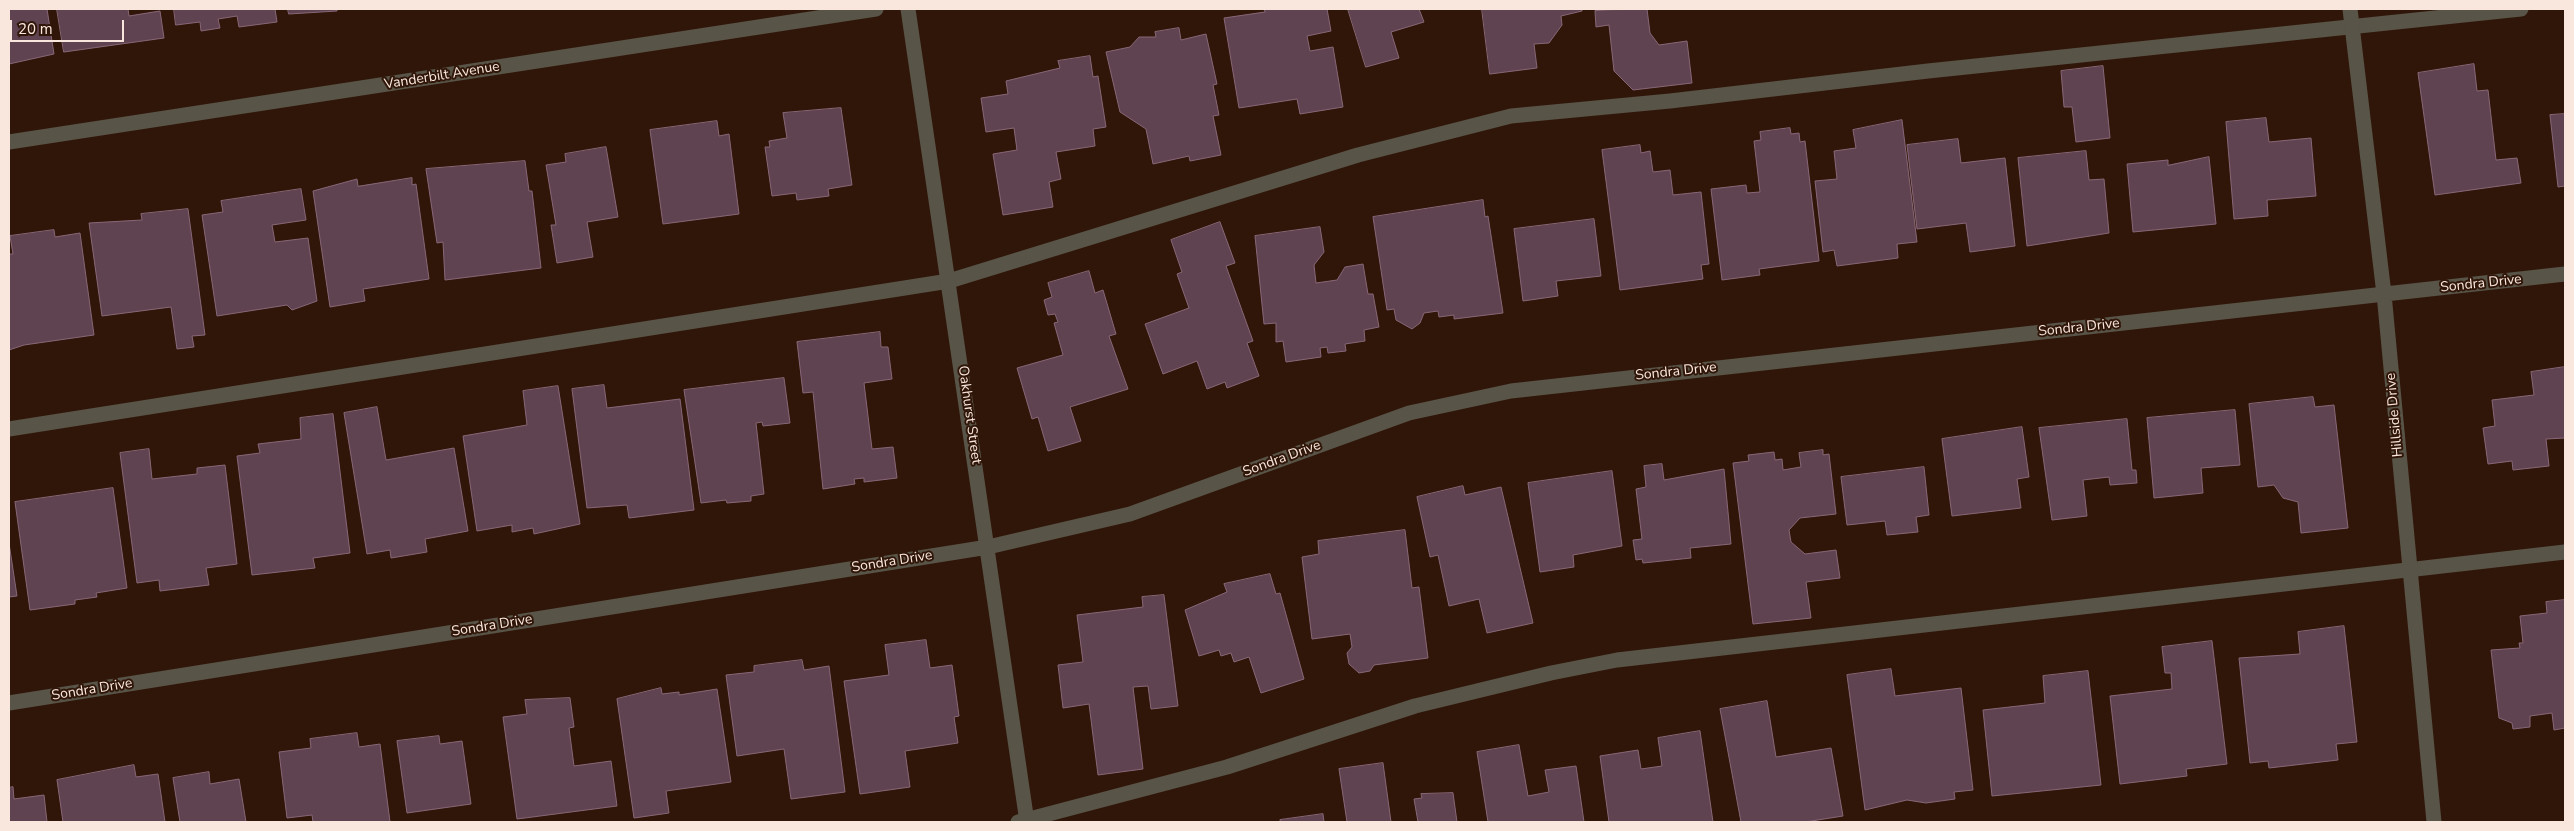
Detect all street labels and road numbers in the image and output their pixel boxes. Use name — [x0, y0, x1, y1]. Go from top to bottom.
street label: Vanderbilt Avenue — [383, 59, 501, 93]
street label: Sondra Drive — [2440, 271, 2522, 297]
street label: Sondra Drive — [2038, 315, 2120, 341]
street label: Sondra Drive — [1635, 359, 1717, 385]
street label: Oakhurst Street — [954, 365, 984, 465]
street label: Hillside Drive — [2383, 372, 2407, 458]
street label: Sondra Drive — [1241, 437, 1323, 481]
street label: Sondra Drive — [850, 547, 934, 577]
street label: Sondra Drive — [450, 611, 534, 641]
street label: Sondra Drive — [50, 675, 134, 705]

